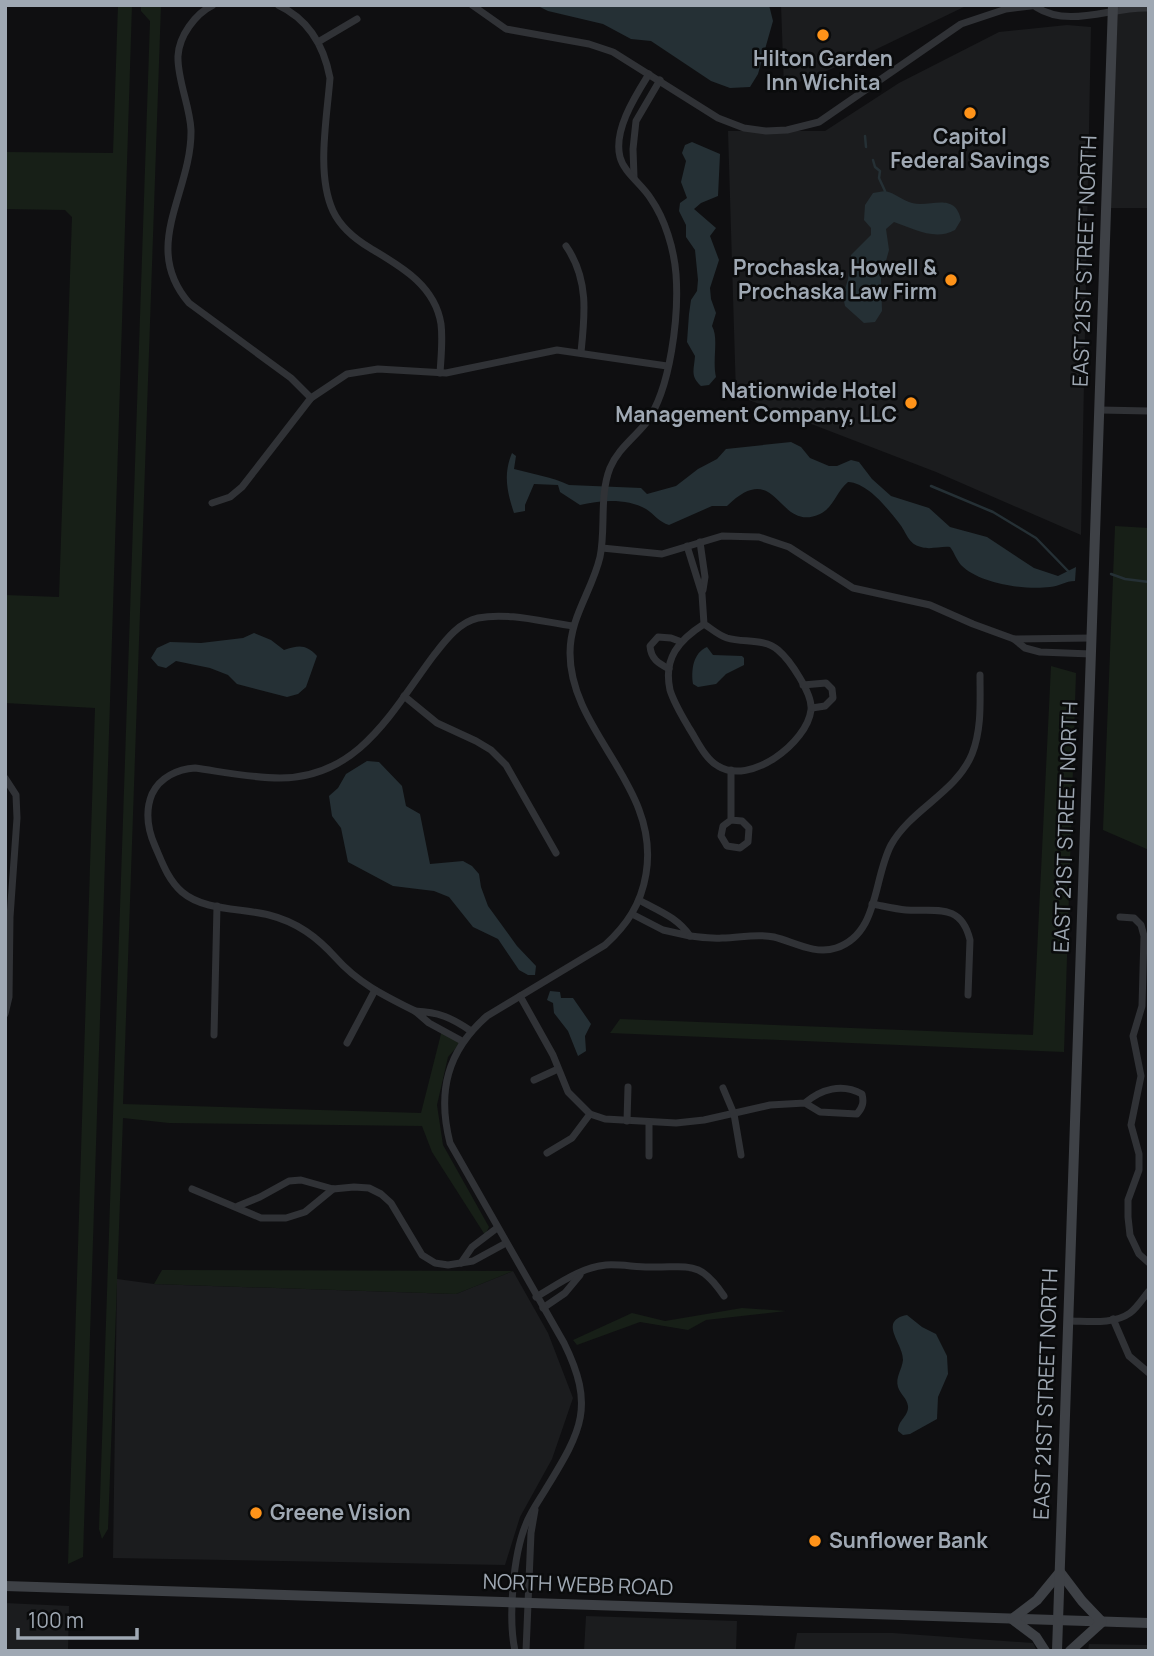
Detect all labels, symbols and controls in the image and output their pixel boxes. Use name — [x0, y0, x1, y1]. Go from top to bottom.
marker: Hilton Garden Inn Wichita — [815, 27, 831, 43]
place label: Hilton Garden Inn Wichita — [753, 44, 893, 96]
marker: Capitol Federal Savings — [962, 105, 978, 121]
place label: Capitol Federal Savings — [890, 122, 1050, 174]
street label: EAST 21ST STREET NORTH — [1066, 135, 1102, 387]
place label: Prochaska, Howell & Prochaska Law Firm — [733, 253, 937, 305]
marker: Prochaska, Howell & Prochaska Law Firm — [943, 272, 959, 288]
place label: Nationwide Hotel Management Company, LLC — [615, 376, 897, 428]
marker: Nationwide Hotel Management Company, LLC — [903, 395, 919, 411]
street label: EAST 21ST STREET NORTH — [1047, 701, 1083, 953]
street label: EAST 21ST STREET NORTH — [1027, 1268, 1063, 1520]
place label: Greene Vision — [270, 1498, 411, 1526]
marker: Greene Vision — [248, 1505, 264, 1521]
place label: Sunflower Bank — [829, 1526, 988, 1554]
marker: Sunflower Bank — [807, 1533, 823, 1549]
street label: NORTH WEBB ROAD — [482, 1567, 674, 1601]
scale bar — [18, 1596, 136, 1640]
text: 100 m — [28, 1606, 84, 1634]

